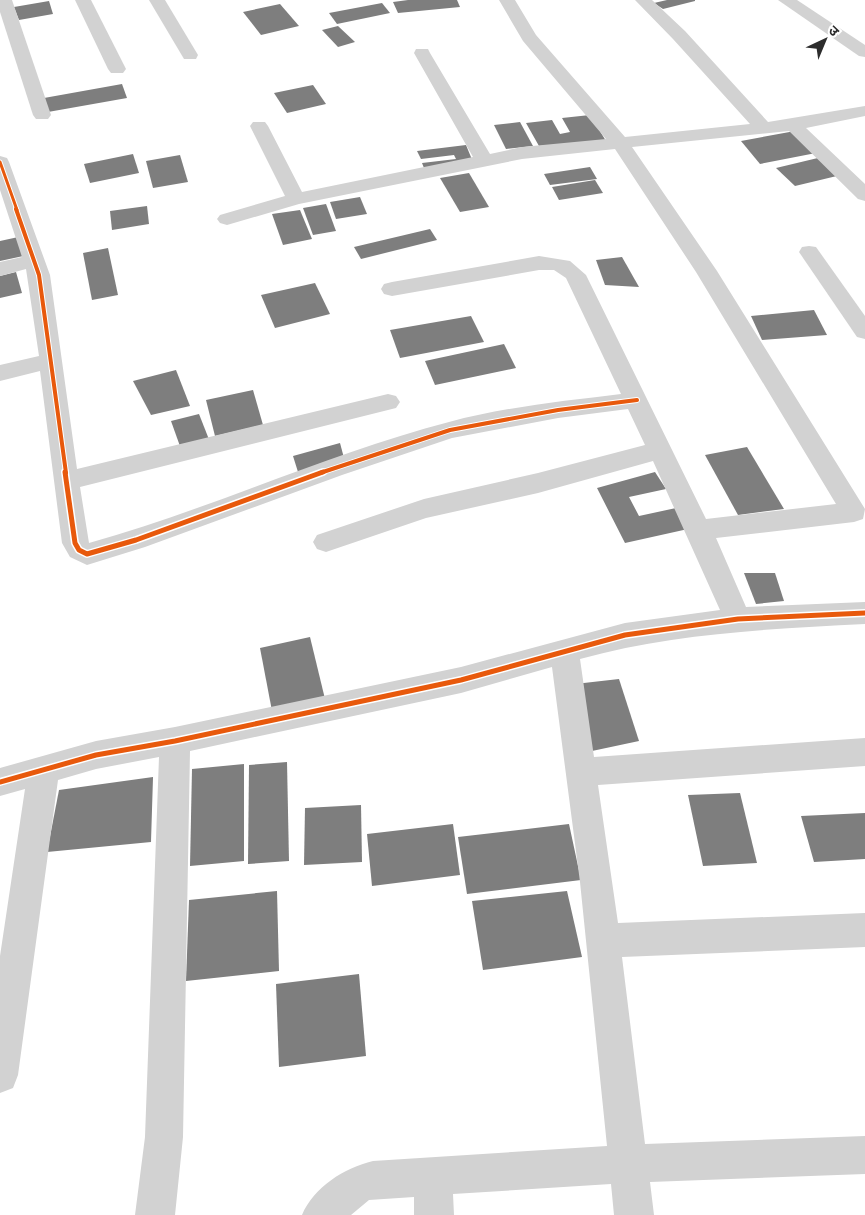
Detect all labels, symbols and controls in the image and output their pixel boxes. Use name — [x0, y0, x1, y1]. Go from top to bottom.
north arrow — [800, 15, 850, 65]
text: उ — [826, 22, 843, 40]

